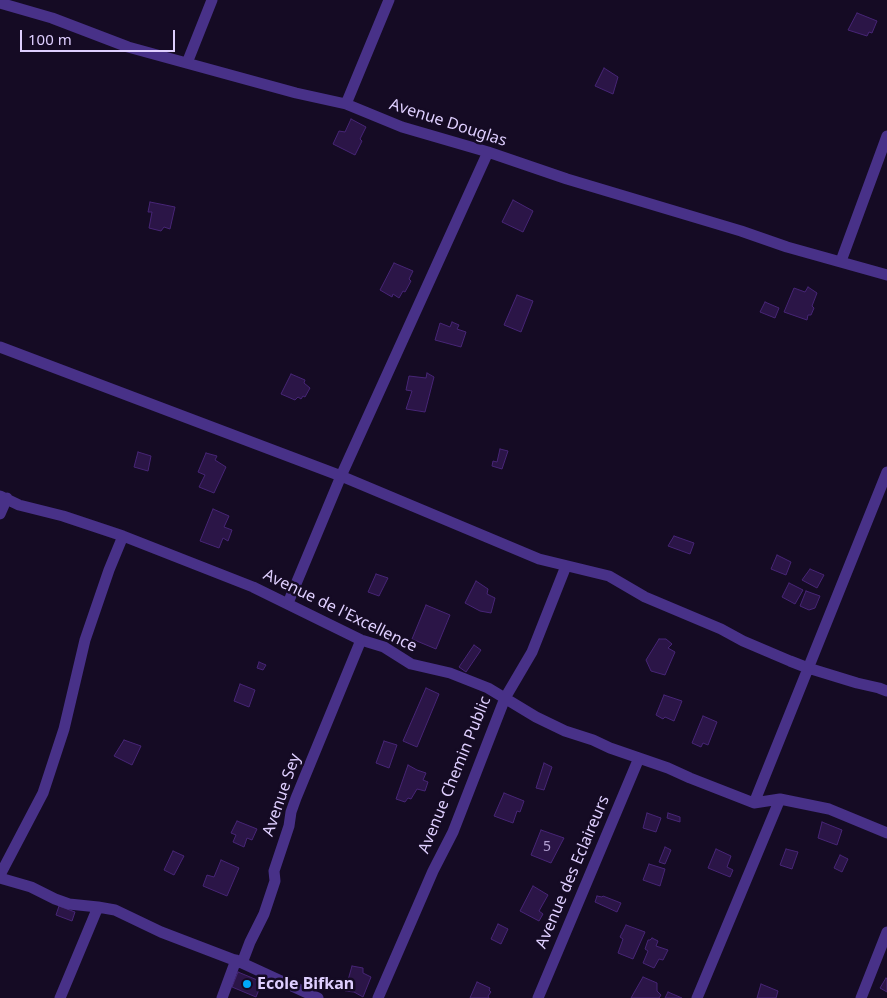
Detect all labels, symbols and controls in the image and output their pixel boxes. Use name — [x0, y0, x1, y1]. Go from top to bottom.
scale bar — [22, 20, 178, 52]
text: 100 m — [28, 29, 72, 49]
street label: Avenue Douglas — [387, 95, 509, 151]
street label: Avenue de l'Excellence — [260, 565, 420, 657]
street label: Avenue Chemin Public — [415, 694, 495, 856]
street label: Avenue Sey — [259, 751, 305, 839]
street label: Avenue des Eclaireurs — [532, 793, 614, 951]
house number: 5 — [543, 839, 551, 855]
place label: Ecole Bifkan — [257, 974, 354, 994]
marker: Ecole Bifkan — [241, 978, 253, 990]

